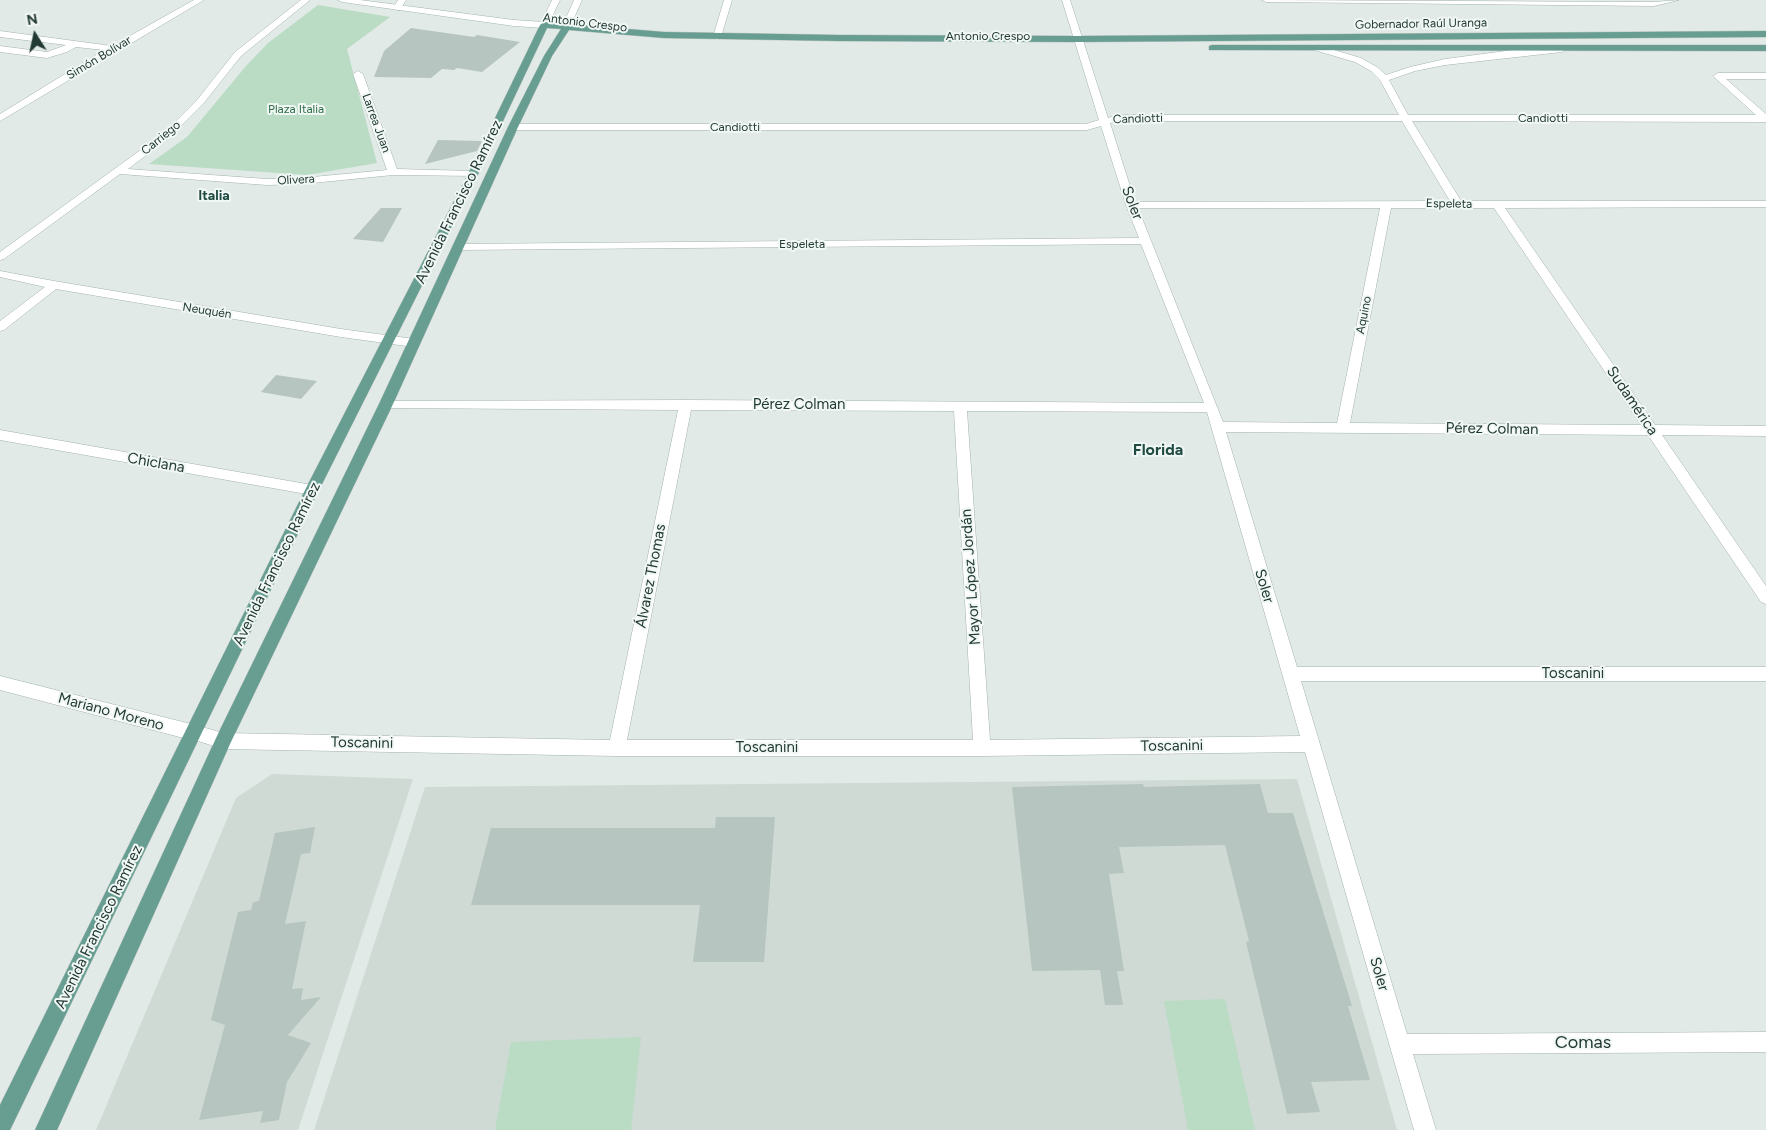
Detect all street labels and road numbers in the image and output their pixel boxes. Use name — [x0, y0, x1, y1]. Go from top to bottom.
street label: Antonio Crespo — [542, 11, 628, 35]
street label: Gobernador Raúl Uranga — [1355, 16, 1487, 32]
street label: Antonio Crespo — [946, 29, 1030, 43]
street label: Simón Bolívar — [64, 33, 134, 83]
street label: Larrea Juan — [359, 92, 393, 154]
street label: Candiotti — [1113, 111, 1163, 127]
street label: Candiotti — [1518, 111, 1568, 125]
street label: Avenida Francisco Ramírez — [411, 117, 507, 287]
street label: Carriego — [139, 118, 183, 158]
street label: Candiotti — [710, 120, 760, 134]
street label: Olivera — [277, 172, 315, 188]
street label: Soler — [1117, 184, 1147, 222]
street label: Espeleta — [1426, 196, 1472, 212]
street label: Espeleta — [779, 237, 825, 251]
street label: Aquino — [1353, 295, 1375, 335]
street label: Neuquén — [181, 300, 233, 322]
street label: Sudamérica — [1602, 363, 1662, 439]
street label: Pérez Colman — [753, 396, 845, 414]
street label: Pérez Colman — [1446, 419, 1538, 439]
street label: Chiclana — [126, 449, 186, 477]
street label: Avenida Francisco Ramírez — [229, 479, 325, 649]
street label: Mayor López Jordán — [957, 508, 985, 646]
street label: Álvarez Thomas — [632, 522, 670, 630]
street label: Soler — [1251, 567, 1277, 605]
street label: Toscanini — [1542, 665, 1604, 683]
street label: Mariano Moreno — [56, 689, 166, 735]
street label: Toscanini — [331, 733, 393, 753]
street label: Toscanini — [1141, 736, 1203, 756]
street label: Toscanini — [736, 739, 798, 757]
street label: Avenida Francisco Ramírez — [51, 842, 147, 1012]
street label: Soler — [1366, 955, 1392, 993]
street label: Comas — [1555, 1032, 1611, 1054]

